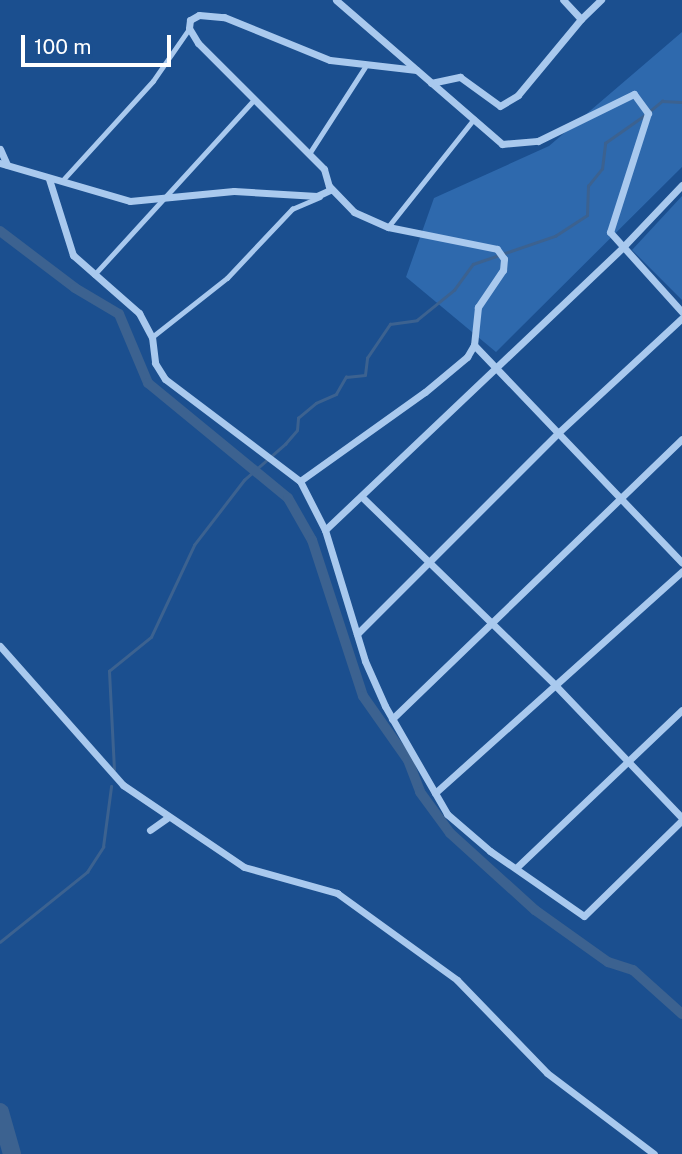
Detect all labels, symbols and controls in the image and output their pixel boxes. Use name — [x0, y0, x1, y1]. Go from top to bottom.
scale bar — [24, 21, 175, 65]
text: 100 m — [34, 34, 91, 59]

